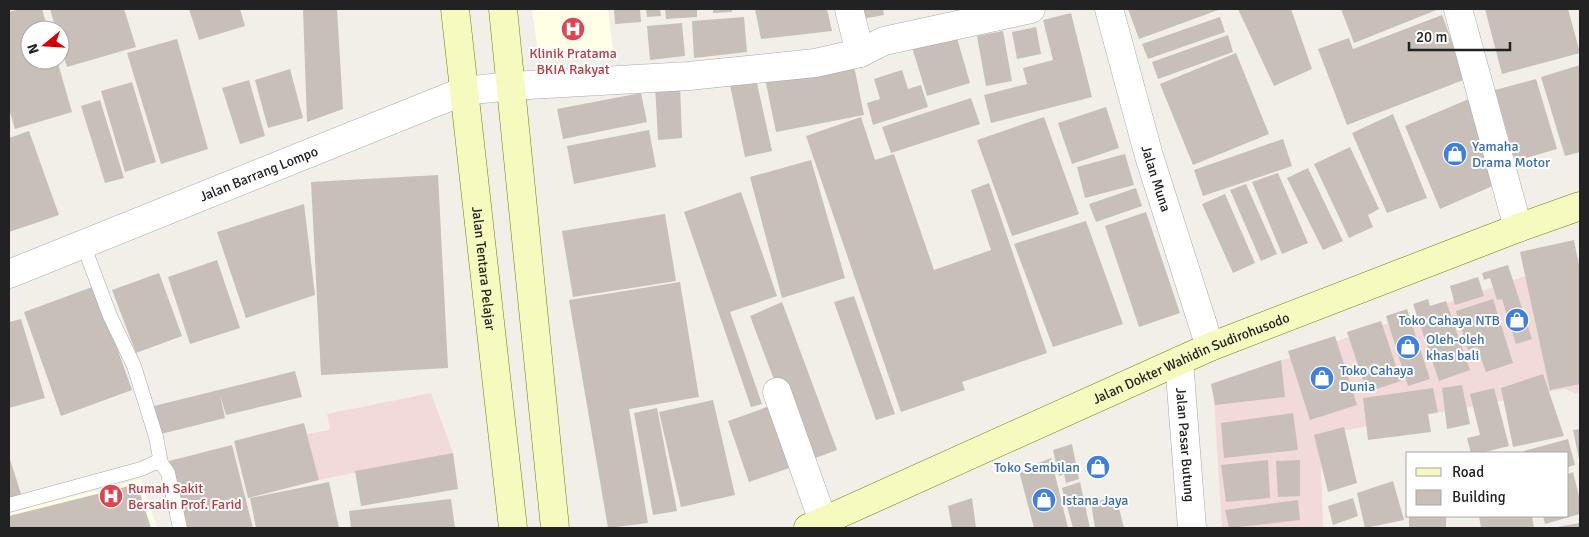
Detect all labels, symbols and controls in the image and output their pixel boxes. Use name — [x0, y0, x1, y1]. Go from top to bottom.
hospital icon: Klinik Pratama BKIA Rakyat — [560, 16, 586, 42]
north arrow — [20, 20, 70, 70]
scale bar — [1409, 20, 1510, 52]
text: 20 m — [1416, 28, 1447, 46]
text: N — [24, 42, 43, 56]
place label: Klinik Pratama BKIA Rakyat — [529, 45, 617, 78]
place label: Yamaha Drama Motor — [1472, 138, 1551, 171]
shop icon: Yamaha Drama Motor — [1442, 141, 1468, 167]
street label: Jalan Barrang Lompo — [197, 142, 320, 205]
street label: Jalan Muna — [1138, 143, 1175, 214]
street label: Jalan Tentara Pelajar — [469, 205, 499, 332]
shop icon: Toko Cahaya NTB — [1504, 307, 1530, 333]
street label: Jalan Dokter Wahidin Sudirohusodo — [1090, 309, 1292, 407]
place label: Toko Cahaya NTB — [1398, 312, 1500, 329]
place label: Oleh-oleh khas bali — [1426, 331, 1485, 364]
shop icon: Oleh-oleh khas bali — [1395, 334, 1421, 360]
place label: Toko Cahaya Dunia — [1340, 362, 1414, 395]
shop icon: Toko Cahaya Dunia — [1309, 365, 1335, 391]
street label: Jalan Pasar Butung — [1173, 387, 1198, 503]
legend — [1406, 452, 1569, 517]
shop icon: Toko Sembilan — [1085, 454, 1111, 480]
place label: Toko Sembilan — [994, 459, 1080, 476]
text: Road — [1452, 463, 1484, 481]
place label: Rumah Sakit Bersalin Prof. Farid — [128, 480, 242, 513]
hospital icon: Rumah Sakit Bersalin Prof. Farid — [98, 483, 124, 509]
shop icon: Istana Jaya — [1031, 487, 1057, 513]
text: Building — [1452, 488, 1506, 506]
place label: Istana Jaya — [1062, 492, 1128, 509]

